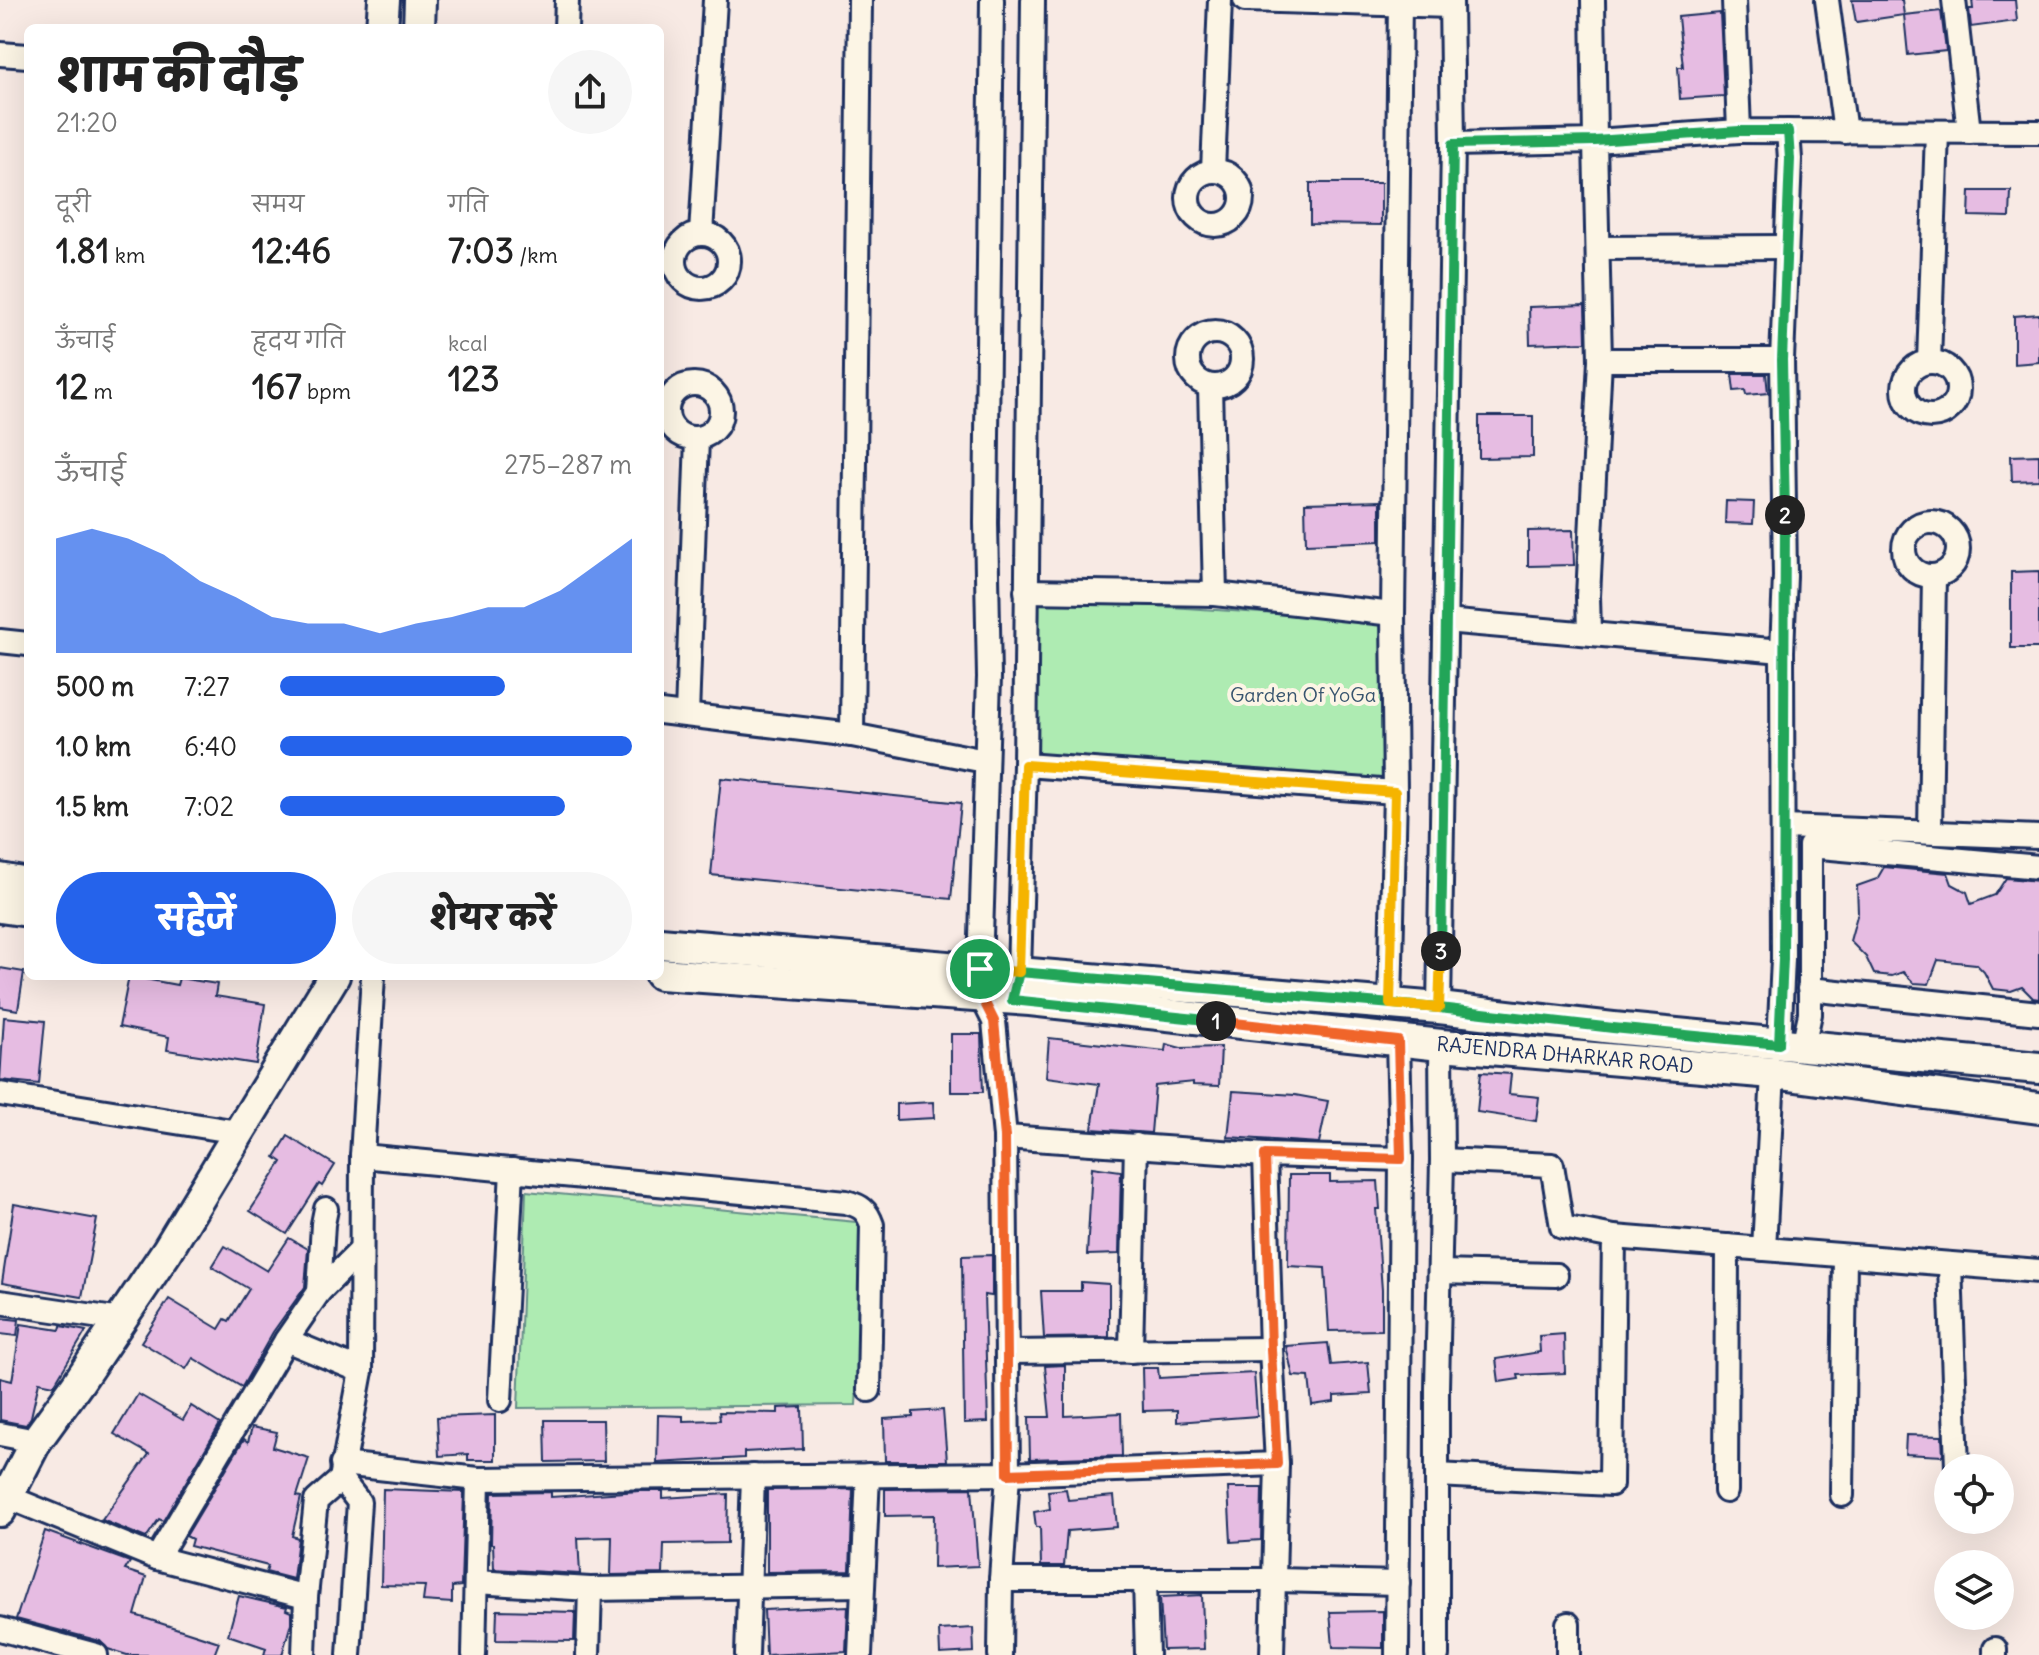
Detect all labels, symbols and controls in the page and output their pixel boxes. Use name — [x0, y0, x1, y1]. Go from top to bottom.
text: शाम की दौड़ — [56, 48, 301, 103]
button: share — [548, 50, 632, 134]
text: 21:20 — [56, 106, 118, 139]
text: दूरी — [56, 190, 91, 218]
text: समय — [252, 190, 304, 218]
text: गति — [448, 190, 488, 218]
text: 1.81 — [56, 229, 110, 272]
text: 12:46 — [252, 229, 331, 272]
text: 7:03 — [448, 229, 514, 272]
text: km — [110, 241, 145, 269]
text: /km — [514, 241, 558, 269]
text: ऊँचाई — [56, 326, 115, 354]
text: हृदय गति — [252, 326, 345, 354]
text: kcal — [448, 329, 488, 357]
text: 123 — [448, 357, 499, 400]
text: 12 — [56, 365, 88, 408]
text: 167 — [252, 365, 302, 408]
text: m — [88, 377, 113, 405]
text: bpm — [302, 377, 351, 405]
text: 275–287 m — [504, 448, 632, 481]
text: ऊँचाई — [56, 455, 126, 488]
pin: 2 — [1765, 495, 1805, 535]
text: 2 — [1779, 501, 1791, 529]
text: 500 m — [56, 670, 134, 703]
text: 7:27 — [184, 670, 230, 703]
park label: Garden Of YoGa — [1230, 682, 1376, 707]
text: 1.0 km — [56, 730, 131, 763]
text: 6:40 — [184, 730, 237, 763]
text: 1.5 km — [56, 790, 129, 823]
text: 7:02 — [184, 790, 234, 823]
button: सहेजें — [56, 872, 336, 964]
button: शेयर करें — [352, 872, 632, 964]
pin: 3 — [1421, 931, 1461, 971]
pin — [946, 935, 1014, 1003]
text: 3 — [1435, 937, 1447, 965]
icon: arrive — [958, 947, 1002, 991]
pin: 1 — [1196, 1001, 1236, 1041]
text: 1 — [1212, 1007, 1220, 1035]
street label: RAJENDRA DHARKAR ROAD — [1436, 1031, 1694, 1078]
map controls — [1934, 1454, 2014, 1630]
button: locate — [1934, 1454, 2014, 1534]
button: layers — [1934, 1550, 2014, 1630]

